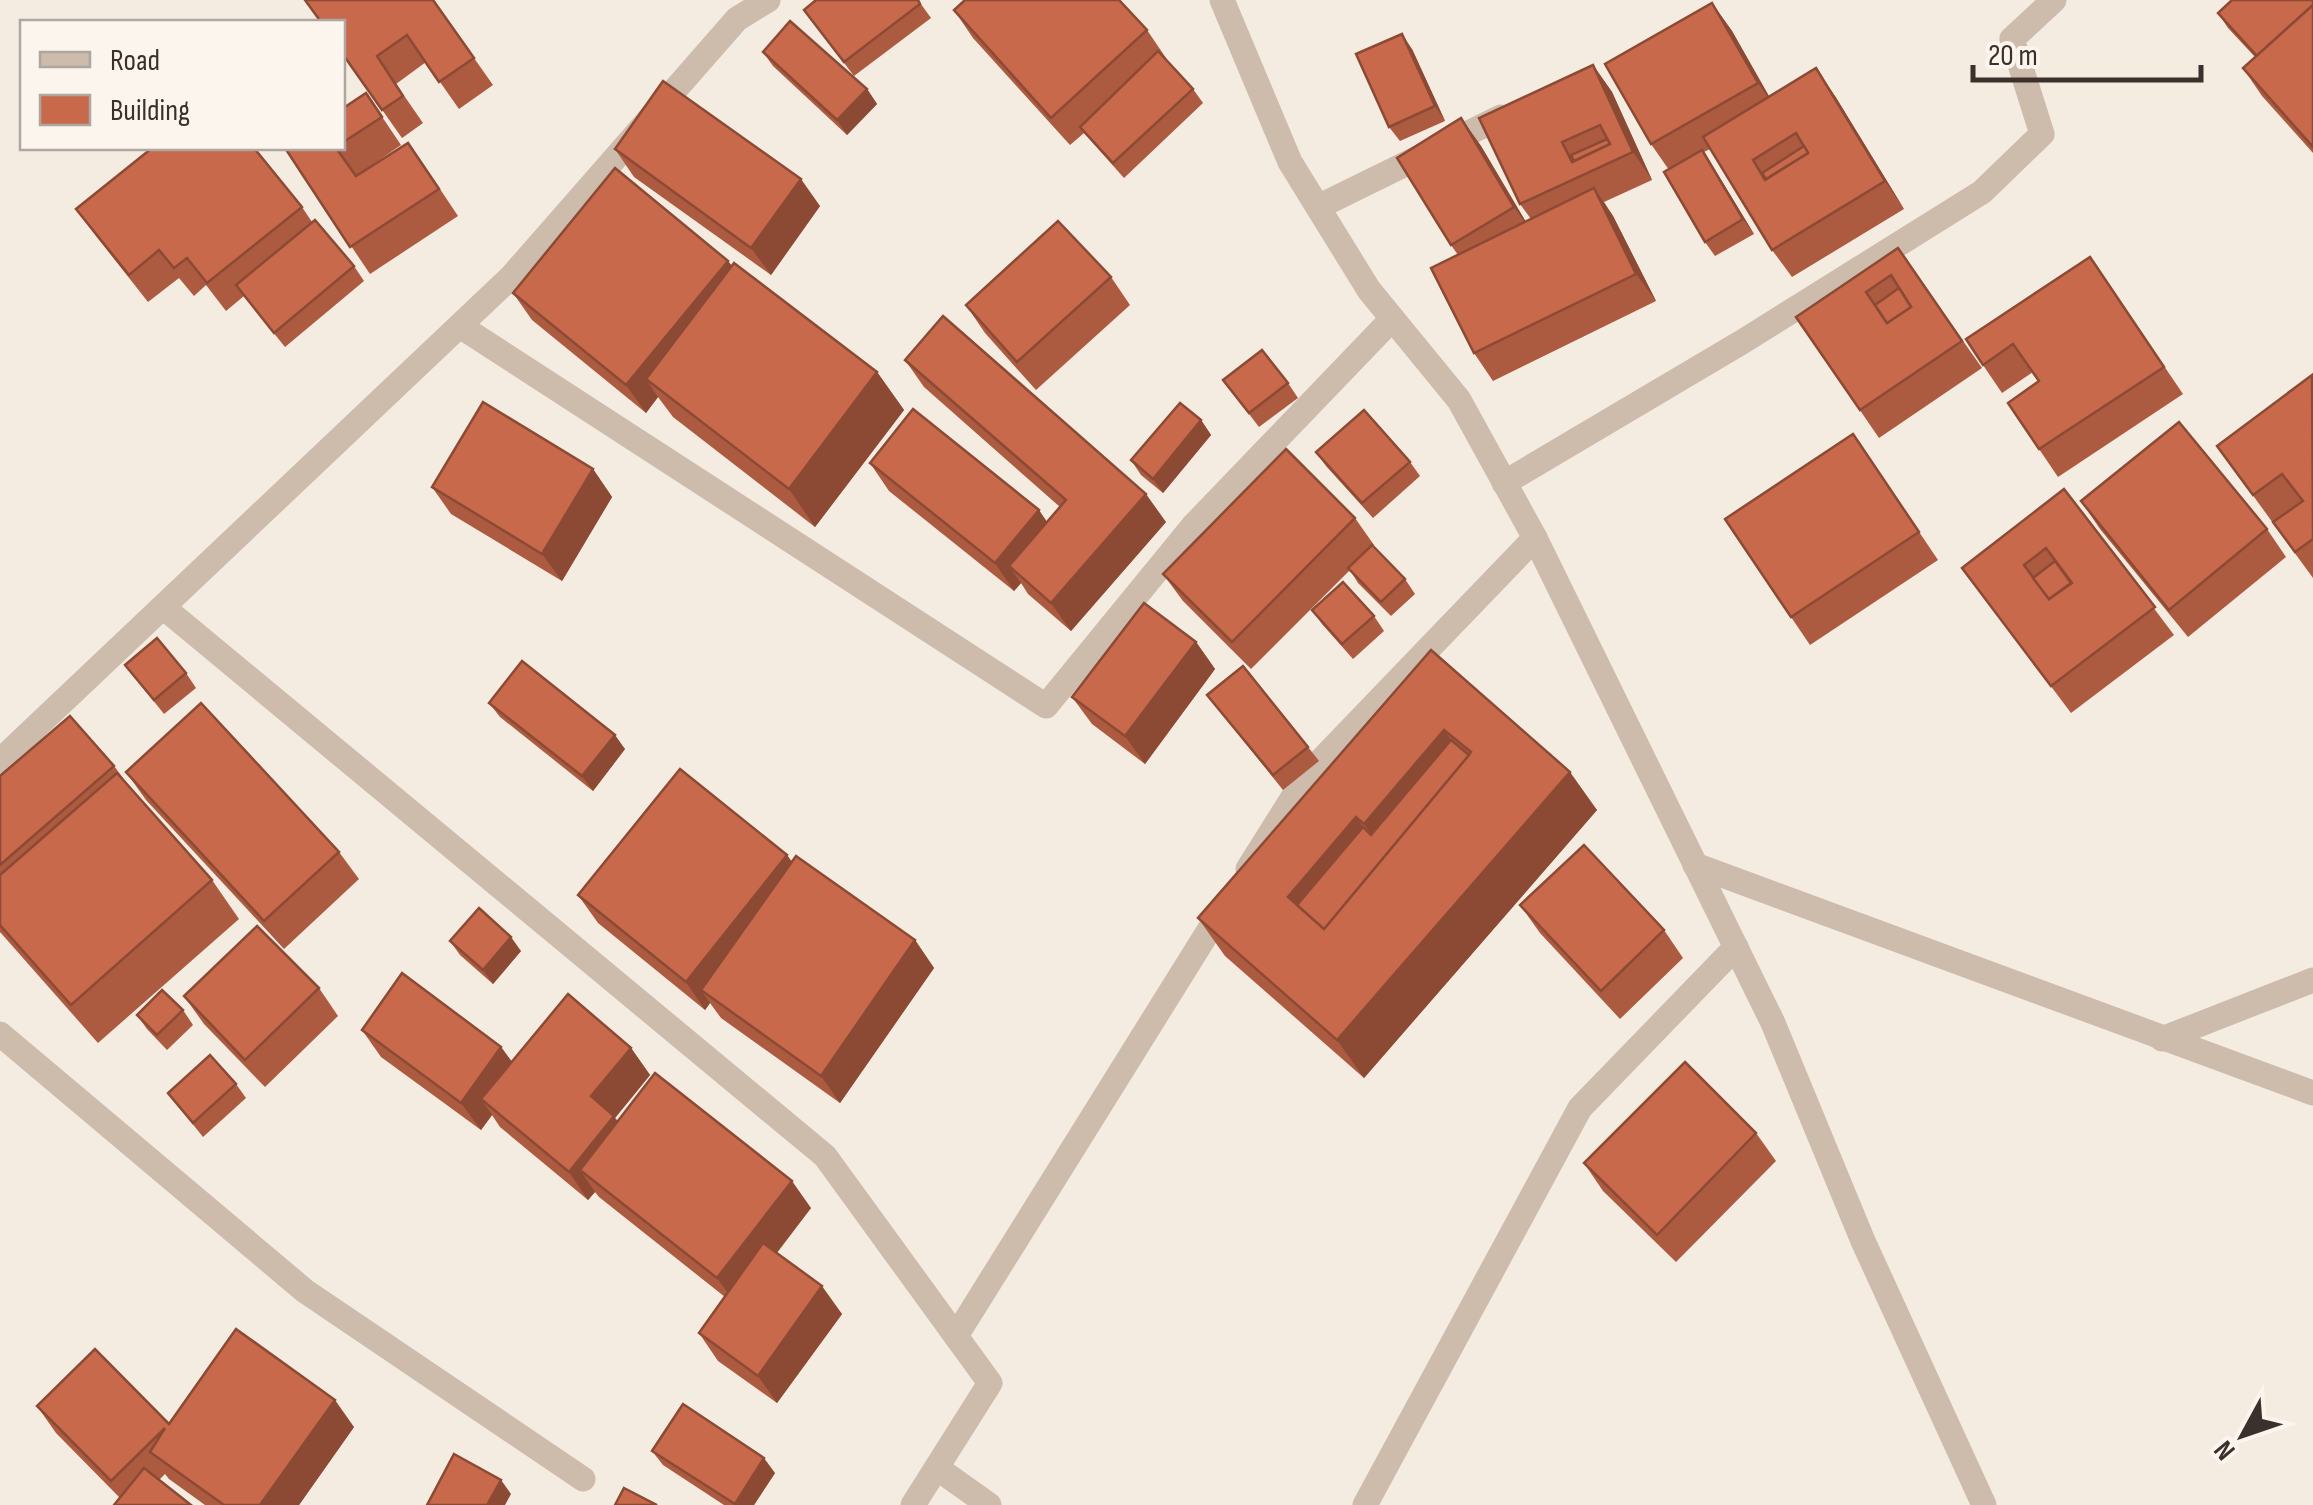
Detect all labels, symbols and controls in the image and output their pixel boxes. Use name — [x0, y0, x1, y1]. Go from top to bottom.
legend — [20, 20, 345, 150]
scale bar — [1973, 20, 2200, 82]
text: 20 m — [1988, 38, 2038, 74]
text: Road — [110, 43, 160, 79]
text: Building — [110, 93, 190, 129]
north arrow — [2193, 1385, 2293, 1485]
text: N — [2208, 1434, 2242, 1466]

